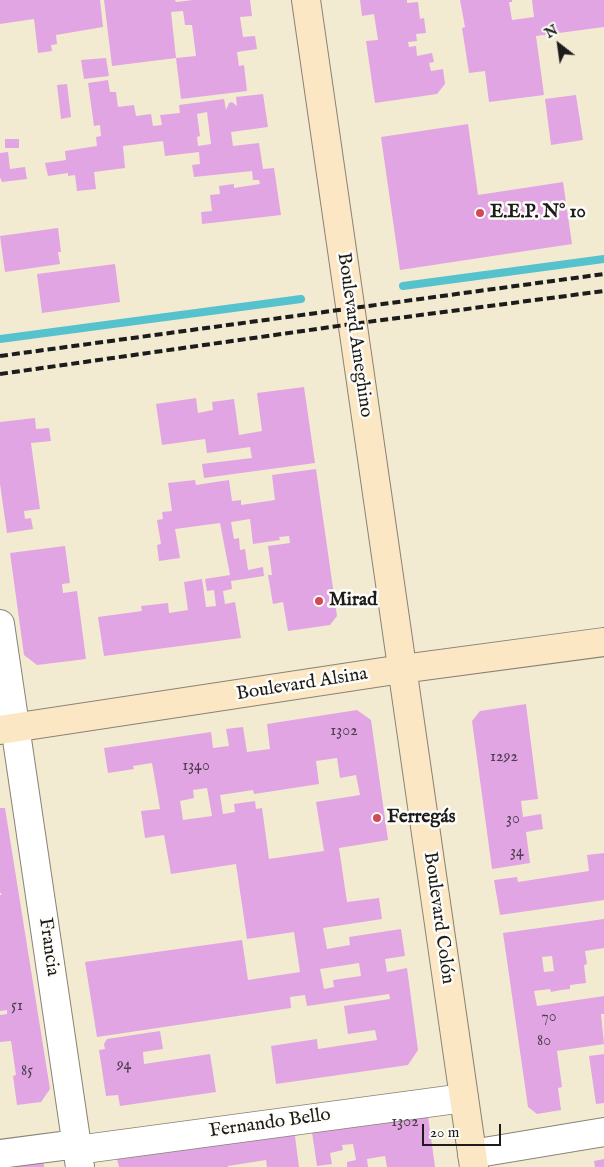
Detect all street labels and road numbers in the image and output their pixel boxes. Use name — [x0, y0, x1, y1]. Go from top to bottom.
street label: Boulevard Ameghino — [331, 251, 377, 419]
street label: Boulevard Alsina — [235, 663, 369, 707]
street label: Boulevard Colón — [417, 850, 459, 986]
street label: Francia — [33, 916, 63, 978]
street label: Fernando Bello — [208, 1104, 332, 1144]

